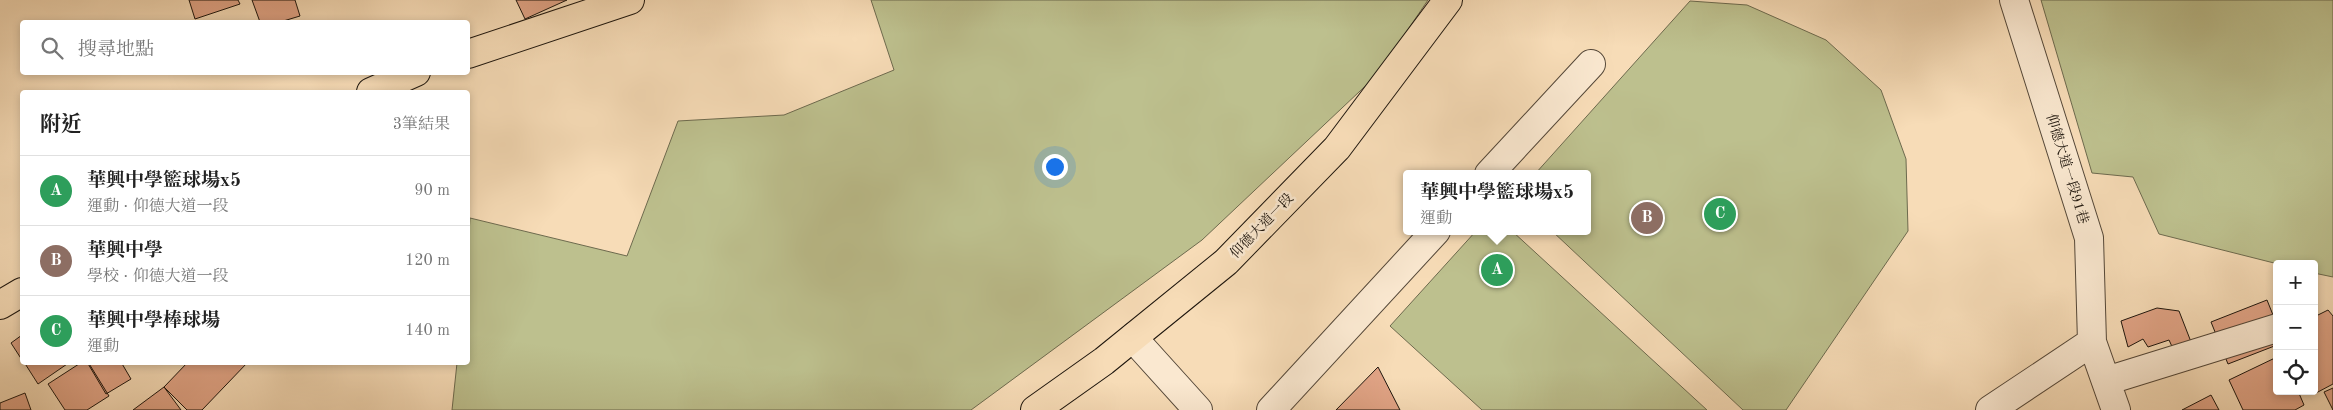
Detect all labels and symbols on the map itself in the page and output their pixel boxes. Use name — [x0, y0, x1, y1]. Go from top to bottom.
street label: 仰德大道一段91巷 — [2044, 112, 2091, 226]
your location — [1042, 154, 1068, 180]
street label: 仰德大道一段 — [1227, 190, 1296, 261]
pin: C — [1704, 195, 1736, 233]
pin: B — [1631, 199, 1663, 237]
pin: A — [1481, 251, 1513, 289]

